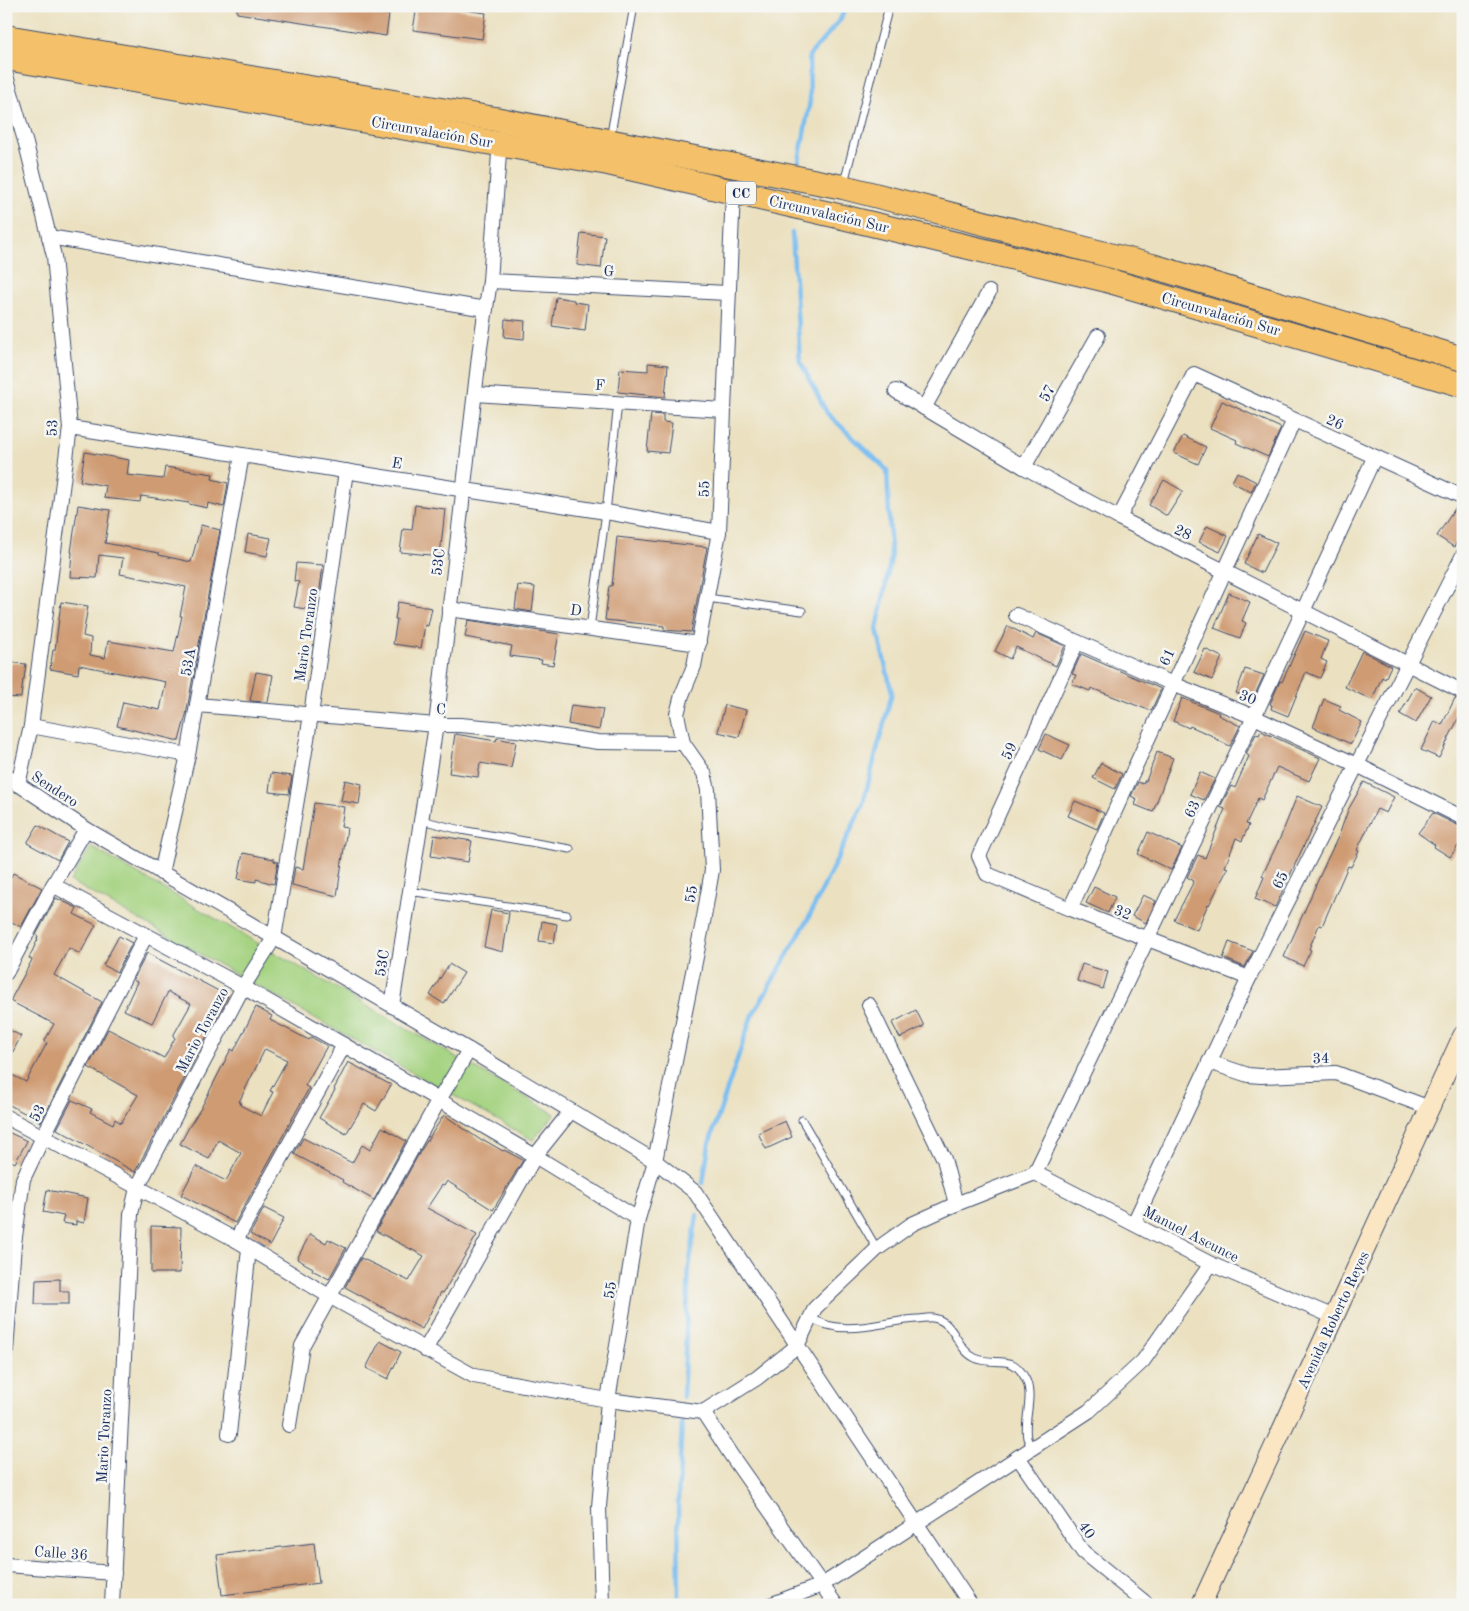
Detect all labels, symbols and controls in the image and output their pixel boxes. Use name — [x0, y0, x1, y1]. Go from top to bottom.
street label: Circunvalación Sur — [370, 115, 494, 152]
road number: CC — [726, 182, 756, 204]
street label: Circunvalación Sur — [767, 194, 890, 237]
street label: G — [603, 265, 615, 280]
street label: Circunvalación Sur — [1159, 291, 1282, 340]
street label: F — [594, 379, 605, 394]
street label: 57 — [1038, 382, 1059, 405]
street label: 26 — [1323, 413, 1345, 434]
street label: 53 — [46, 419, 61, 437]
street label: E — [390, 456, 403, 473]
street label: 55 — [698, 480, 713, 498]
street label: 28 — [1171, 523, 1193, 544]
street label: 53C — [430, 548, 449, 577]
street label: Mario Toranzo — [293, 587, 321, 683]
street label: D — [569, 603, 583, 620]
street label: 53A — [180, 646, 199, 678]
street label: 61 — [1158, 647, 1179, 669]
street label: 30 — [1237, 688, 1258, 709]
street label: C — [436, 703, 446, 718]
street label: 59 — [1000, 741, 1021, 763]
street label: Sendero — [28, 770, 80, 811]
street label: 63 — [1183, 799, 1204, 821]
street label: 65 — [1271, 870, 1292, 892]
street label: 55 — [684, 884, 701, 904]
street label: 32 — [1112, 903, 1133, 924]
street label: 53C — [374, 949, 393, 978]
street label: Mario Toranzo — [174, 985, 232, 1076]
street label: 34 — [1312, 1052, 1330, 1067]
street label: 53 — [28, 1103, 49, 1125]
street label: Manuel Ascunce — [1140, 1205, 1241, 1266]
street label: Avenida Roberto Reyes — [1296, 1249, 1373, 1392]
street label: 55 — [603, 1280, 620, 1300]
street label: Mario Toranzo — [96, 1388, 115, 1484]
street label: 40 — [1075, 1519, 1097, 1542]
street label: Calle 36 — [33, 1545, 88, 1564]

